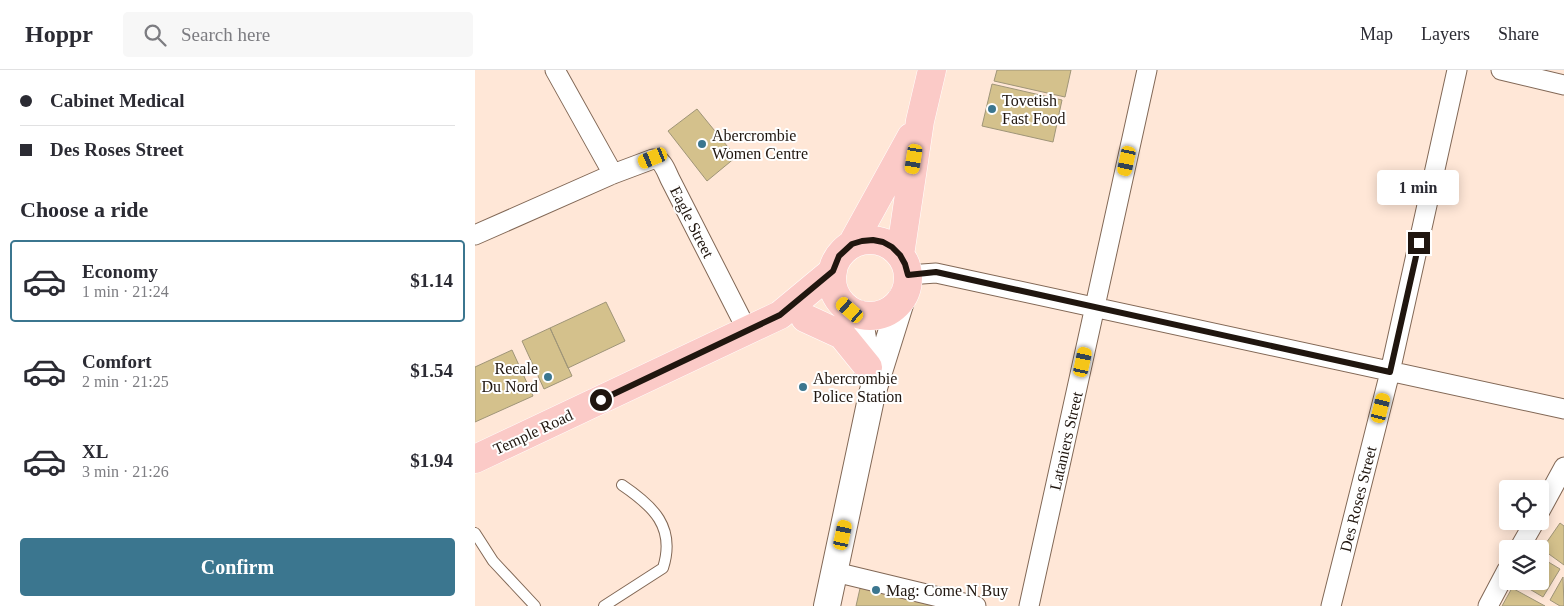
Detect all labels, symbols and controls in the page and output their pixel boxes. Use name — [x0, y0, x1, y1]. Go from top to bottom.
search box — [123, 12, 473, 57]
text: Hoppr — [25, 21, 93, 47]
icon: search — [141, 21, 169, 49]
text: Search here — [181, 24, 270, 45]
text: Map — [1360, 24, 1393, 44]
text: Layers — [1421, 24, 1470, 44]
text: Share — [1498, 24, 1539, 44]
text: Cabinet Medical — [50, 90, 185, 111]
place label: Tovetish Fast Food — [1002, 92, 1066, 127]
marker: Tovetish Fast Food — [986, 103, 998, 115]
place label: Abercrombie Women Centre — [712, 127, 808, 162]
marker: Abercrombie Women Centre — [696, 138, 708, 150]
text: Des Roses Street — [50, 139, 184, 160]
car — [904, 143, 923, 175]
car — [636, 145, 669, 171]
car — [1116, 145, 1137, 177]
callout: 1 min — [1378, 170, 1460, 206]
text: 1 min — [1399, 179, 1437, 196]
street label: Eagle Street — [666, 184, 717, 261]
text: Choose a ride — [20, 197, 148, 222]
route end — [1408, 232, 1430, 254]
icon: car — [22, 259, 67, 304]
text: Economy — [82, 261, 158, 282]
text: $1.14 — [410, 270, 453, 291]
text: 1 min · 21:24 — [82, 283, 169, 300]
car — [833, 294, 866, 326]
car — [1072, 346, 1093, 378]
icon: car — [22, 349, 67, 394]
text: Comfort — [82, 351, 152, 372]
text: $1.54 — [410, 360, 453, 381]
place label: Recale Du Nord — [482, 360, 538, 395]
place label: Abercrombie Police Station — [813, 370, 902, 405]
marker: Recale Du Nord — [542, 371, 554, 383]
text: 2 min · 21:25 — [82, 373, 169, 390]
marker: Abercrombie Police Station — [797, 381, 809, 393]
route start — [590, 389, 612, 411]
street label: Lataniers Street — [1046, 389, 1086, 492]
car — [1370, 392, 1391, 424]
street label: Temple Road — [491, 406, 576, 459]
icon: car — [22, 439, 67, 484]
text: XL — [82, 441, 108, 462]
street label: Des Roses Street — [1337, 444, 1379, 554]
text: $1.94 — [410, 450, 453, 471]
text: 3 min · 21:26 — [82, 463, 169, 480]
map controls — [1499, 480, 1549, 590]
button: locate — [1499, 480, 1549, 530]
car — [832, 519, 853, 551]
button: Confirm — [20, 538, 455, 596]
button: layers — [1499, 540, 1549, 590]
place label: Mag: Come N Buy — [886, 582, 1008, 600]
marker: Mag: Come N Buy — [870, 584, 882, 596]

